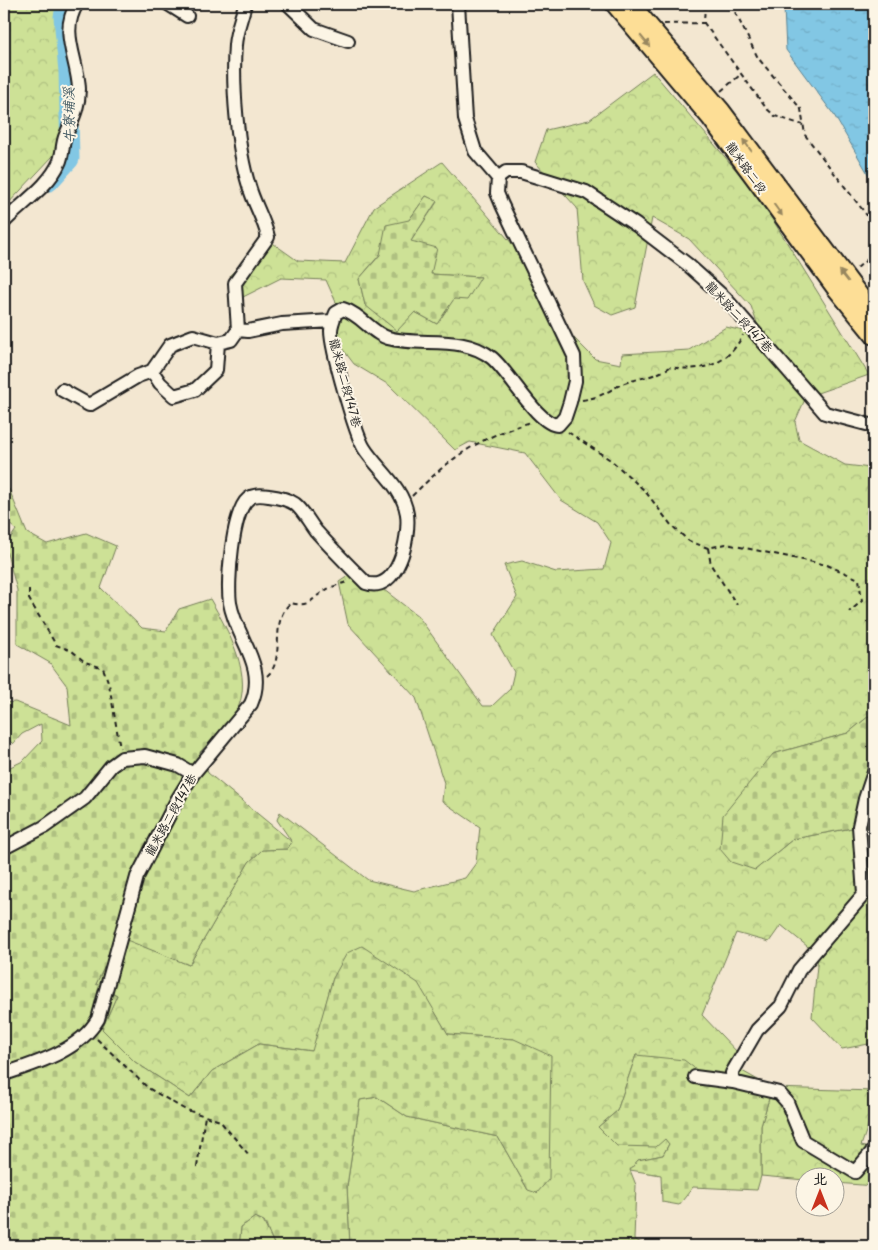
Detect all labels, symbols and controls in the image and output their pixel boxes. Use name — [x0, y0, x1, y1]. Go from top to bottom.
one-way arrow — [639, 35, 650, 47]
water label: 牛寮埔溪 — [57, 86, 79, 143]
street label: 龍米路二段 — [722, 138, 772, 197]
one-way arrow — [743, 139, 753, 152]
one-way arrow — [772, 203, 783, 216]
one-way arrow — [839, 269, 849, 283]
street label: 龍米路二段147巷 — [702, 277, 778, 356]
street label: 龍米路二段147巷 — [325, 336, 367, 429]
street label: 龍米路二段147巷 — [140, 770, 200, 859]
north arrow — [796, 1168, 846, 1218]
text: 北 — [813, 1168, 827, 1189]

